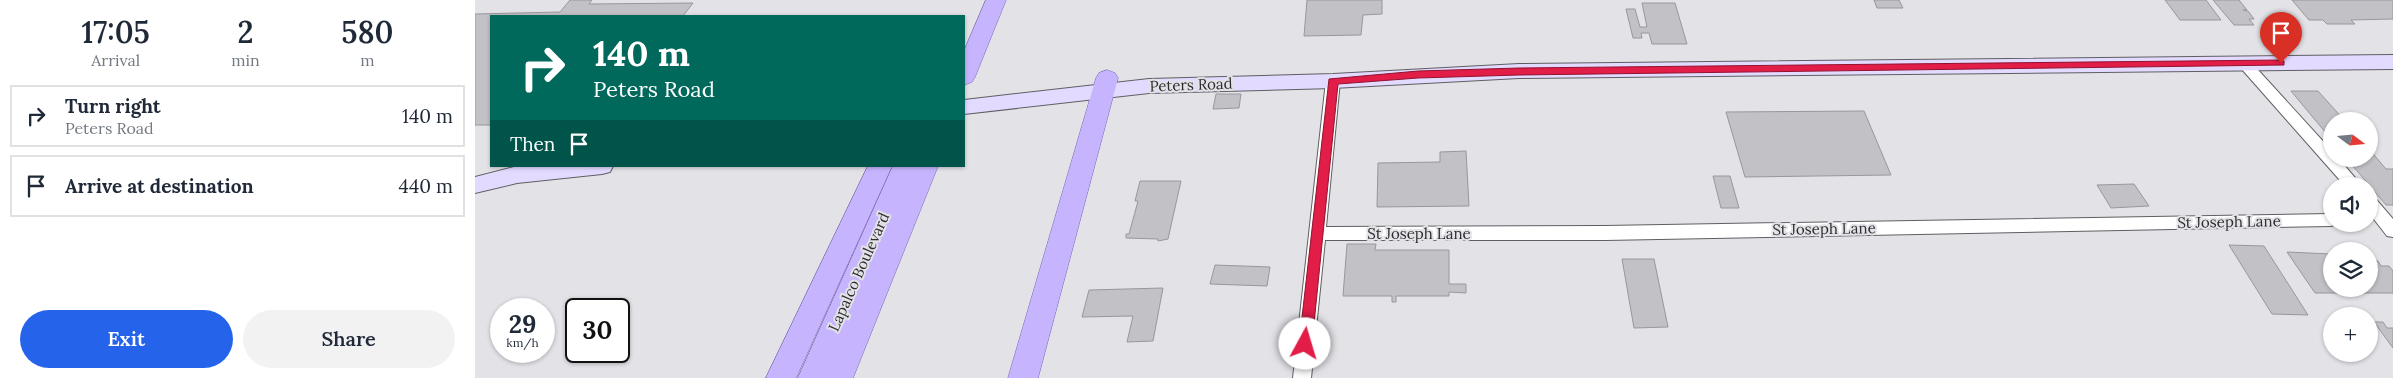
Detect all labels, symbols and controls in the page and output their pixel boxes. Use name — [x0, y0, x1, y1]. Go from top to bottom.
pin — [2260, 12, 2302, 63]
text: 17:05 — [81, 13, 150, 51]
text: 2 — [238, 13, 254, 51]
text: 580 — [341, 13, 394, 51]
icon: arrive — [2267, 19, 2295, 47]
text: 140 m — [593, 31, 690, 76]
icon: right — [510, 35, 575, 100]
text: Arrival — [91, 50, 140, 70]
text: min — [231, 50, 260, 70]
text: m — [360, 50, 375, 70]
street label: Peters Road — [1149, 74, 1233, 95]
text: Peters Road — [593, 75, 715, 103]
text: Turn right — [65, 94, 161, 118]
icon: right — [22, 102, 50, 130]
text: 140 m — [402, 104, 453, 128]
north arrow — [2323, 112, 2377, 168]
map controls — [2323, 112, 2378, 362]
text: Peters Road — [65, 118, 154, 138]
icon: arrive — [565, 130, 593, 158]
text: Then — [510, 132, 555, 156]
icon: arrive — [22, 172, 50, 200]
text: Arrive at destination — [65, 174, 254, 198]
text: 440 m — [399, 174, 453, 198]
button: sound — [2323, 177, 2378, 232]
street label: Lapalco Boulevard — [824, 210, 893, 334]
street label: St Joseph Lane — [2177, 211, 2281, 232]
street label: St Joseph Lane — [1772, 218, 1876, 239]
street label: St Joseph Lane — [1367, 224, 1471, 243]
button: layers — [2323, 242, 2378, 297]
speed limit sign: 30 — [565, 298, 630, 363]
button: + — [2323, 307, 2378, 362]
text: 29 — [509, 308, 536, 340]
button: Exit — [20, 310, 233, 368]
button: Share — [243, 310, 455, 368]
position arrow — [1278, 317, 1330, 369]
text: km/h — [506, 335, 539, 350]

